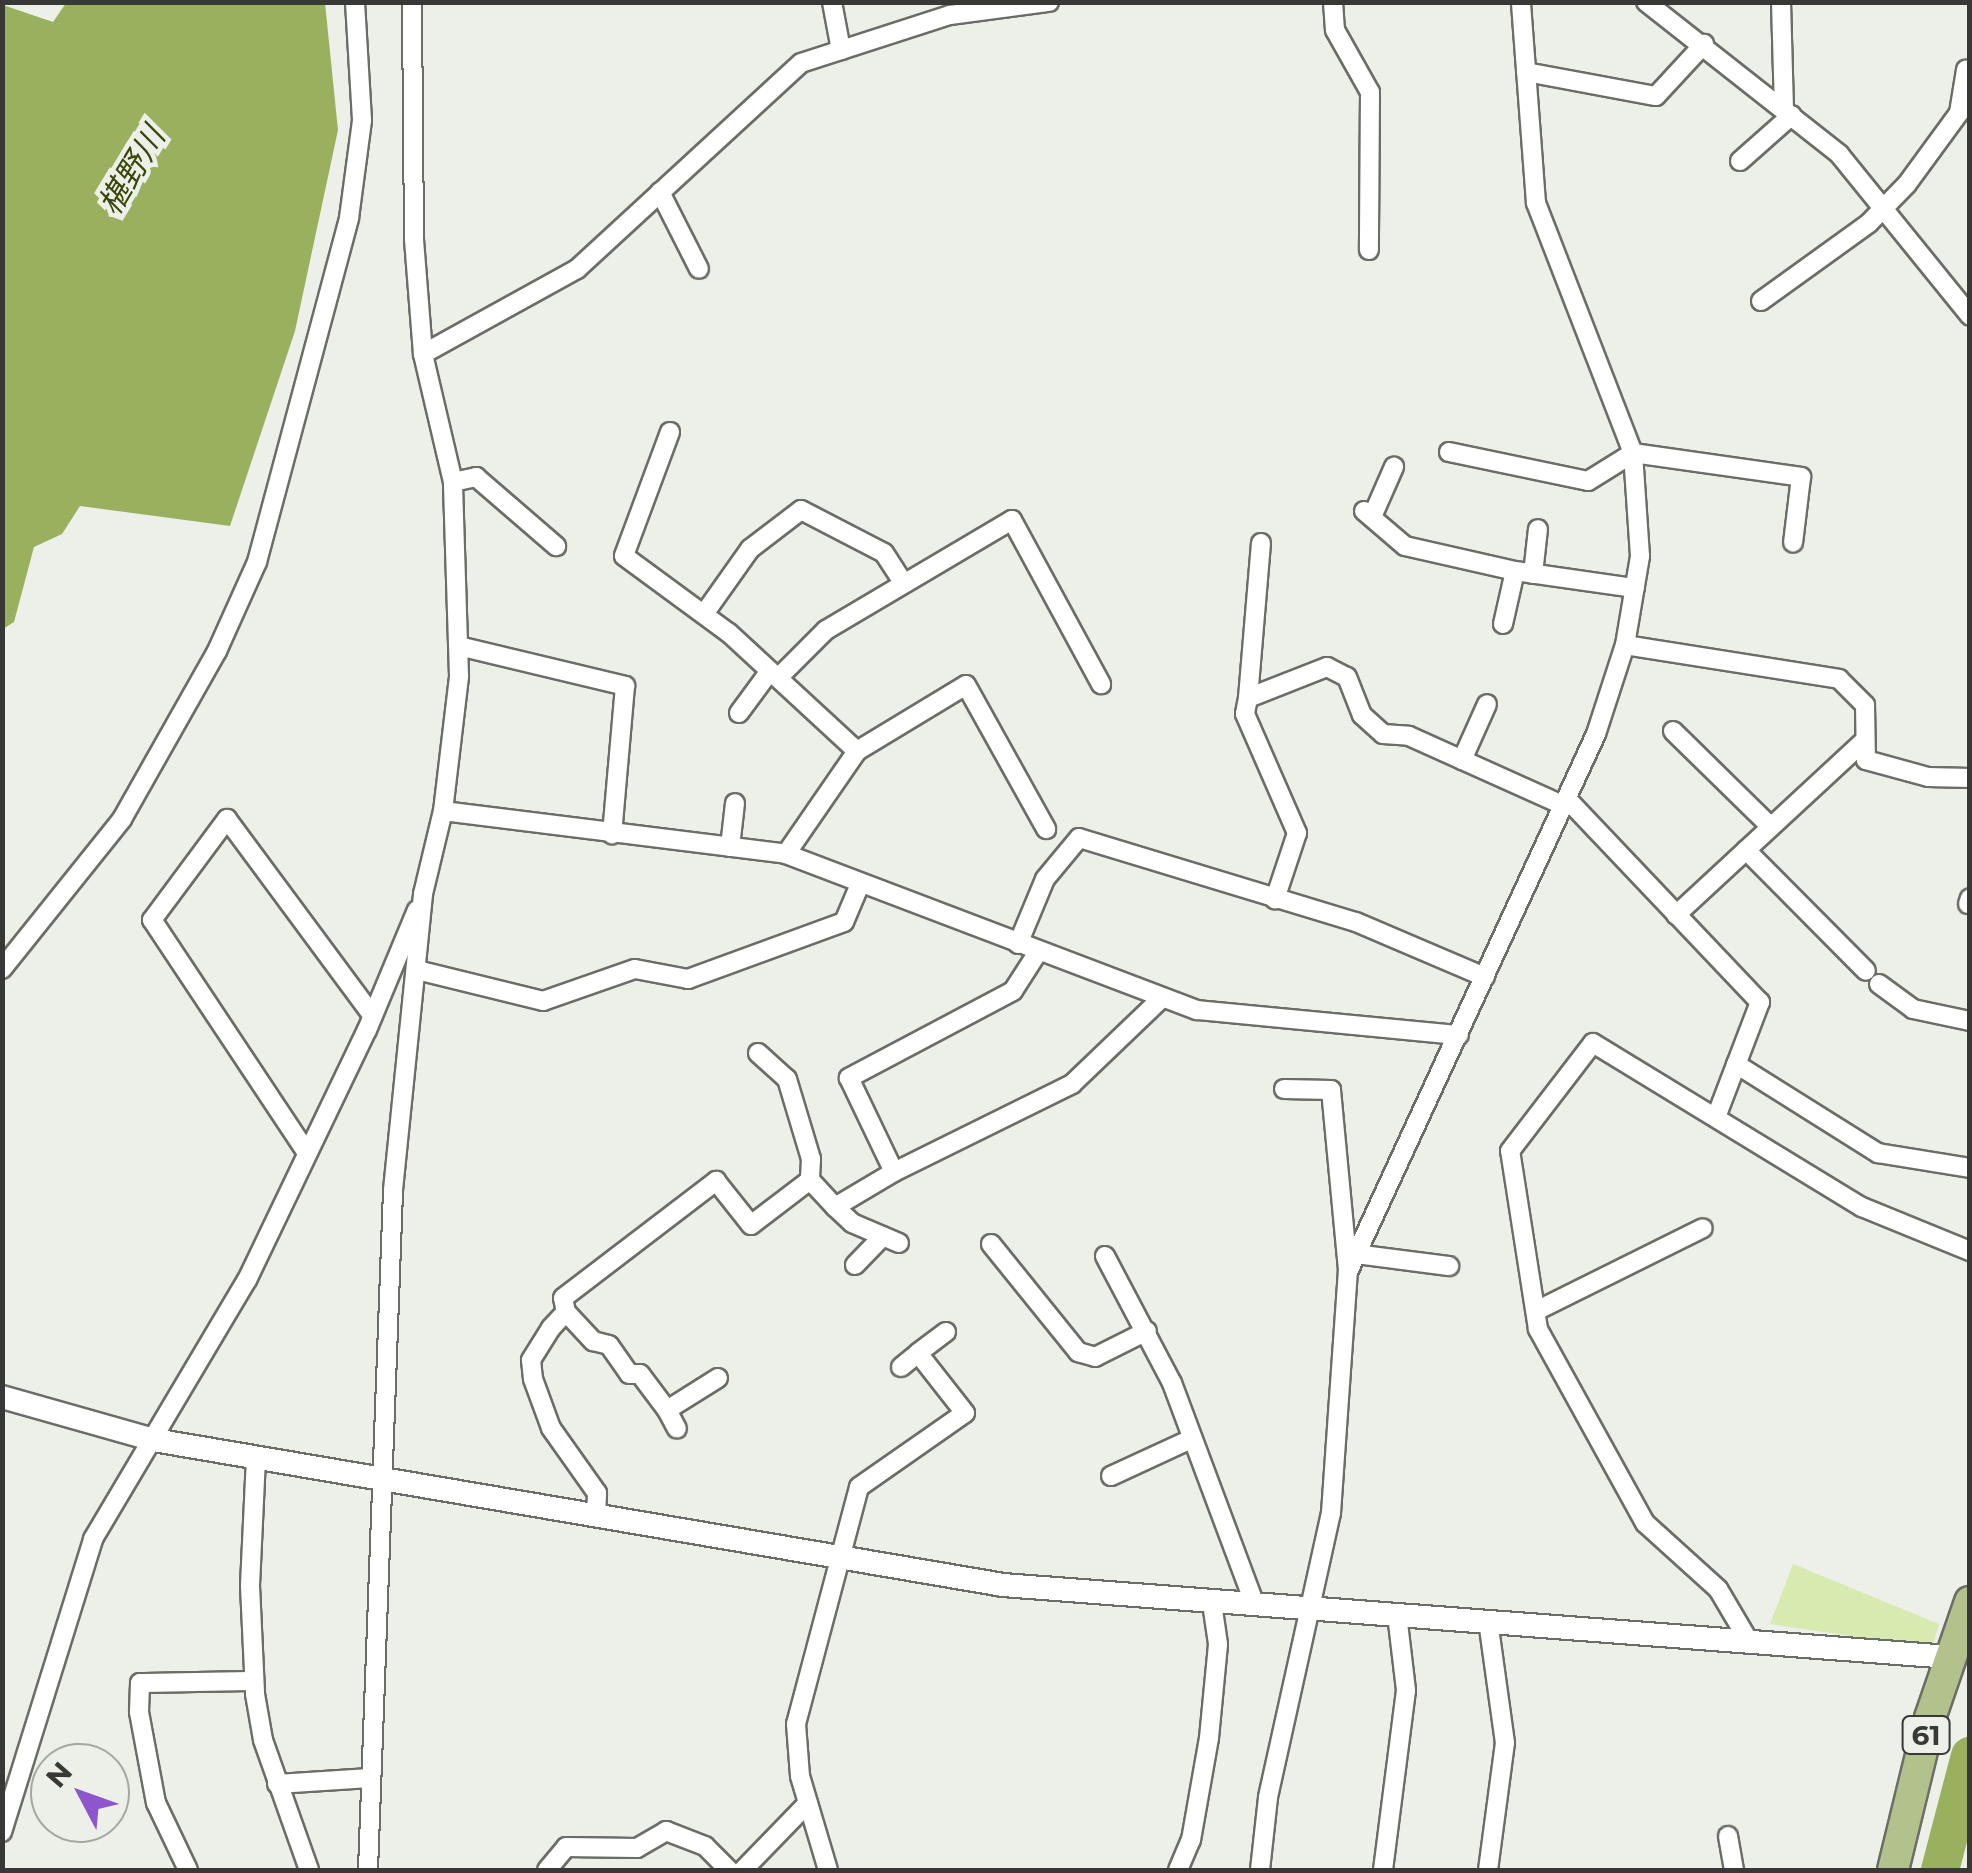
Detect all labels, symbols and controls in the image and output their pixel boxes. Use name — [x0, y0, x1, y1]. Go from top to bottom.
water label: 椹野川 — [91, 120, 173, 222]
road number: 61 — [1901, 1712, 1951, 1758]
north arrow — [30, 1743, 130, 1843]
text: N — [39, 1755, 79, 1794]

